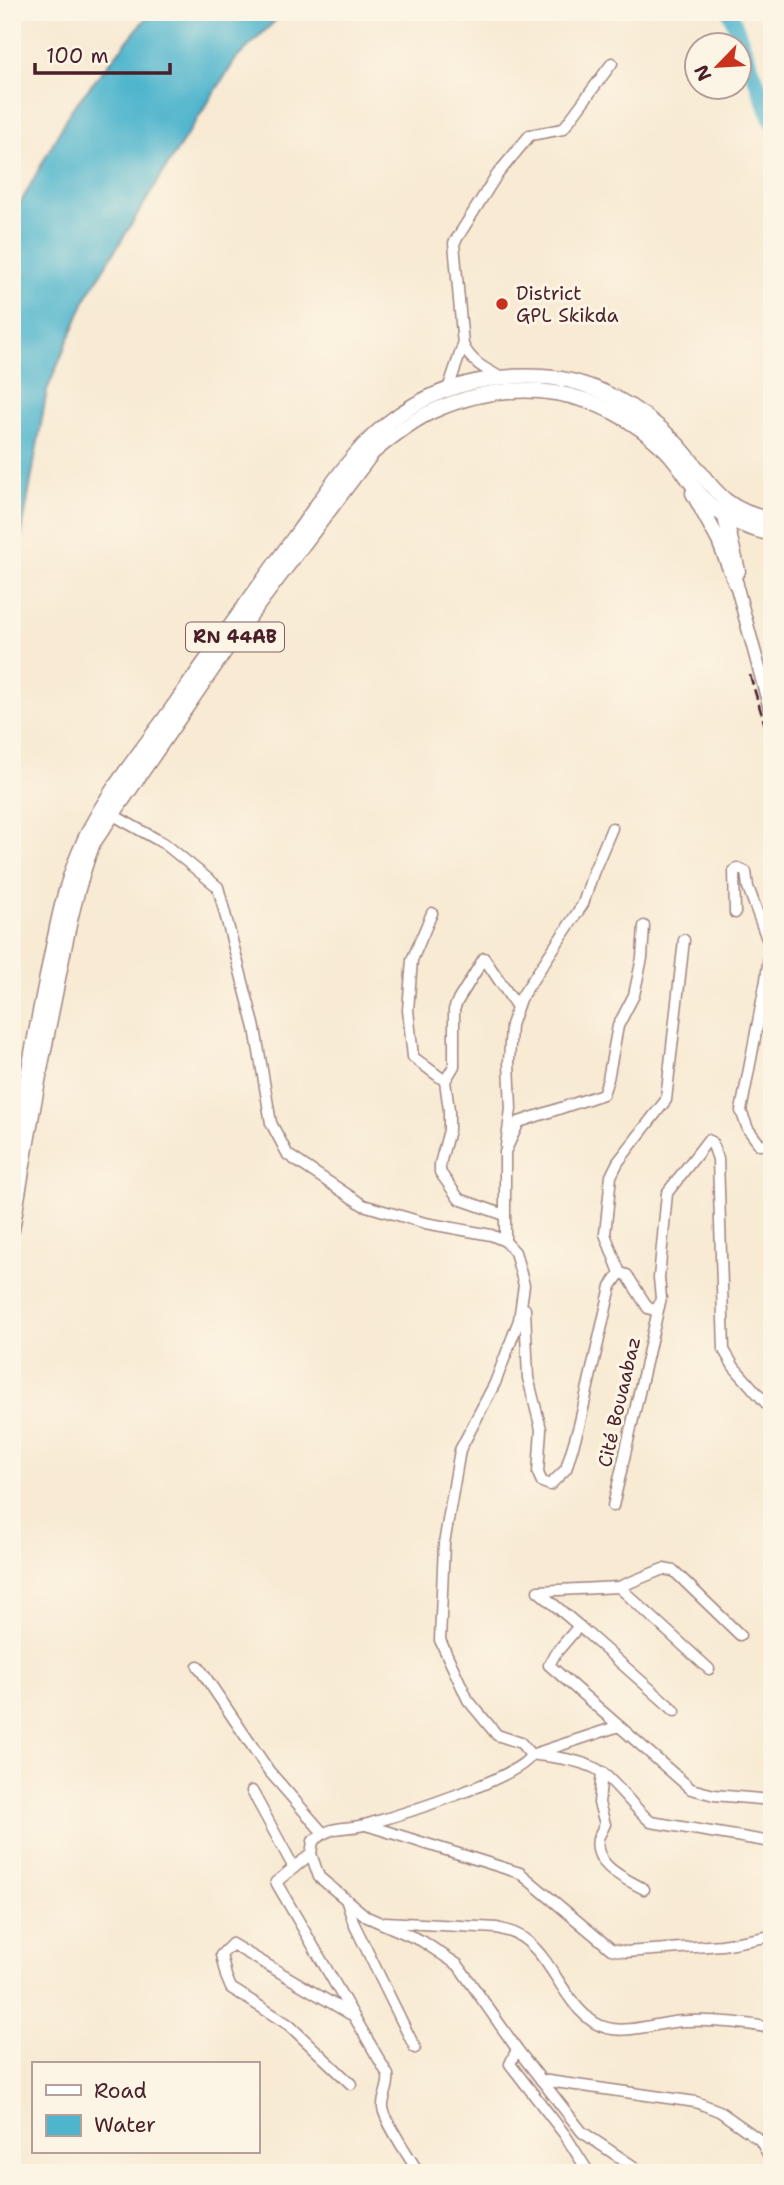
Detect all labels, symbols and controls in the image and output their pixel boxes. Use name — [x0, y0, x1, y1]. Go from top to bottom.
scale bar — [35, 32, 170, 76]
north arrow — [682, 32, 752, 102]
text: 100 m — [46, 42, 109, 70]
text: N — [689, 61, 718, 85]
place label: District GPL Skikda — [516, 281, 619, 328]
marker: District GPL Skikda — [494, 296, 510, 312]
road number: RN 44AB — [186, 622, 284, 652]
street label: Cité Bouaabaz — [592, 1334, 646, 1470]
legend — [32, 2062, 259, 2154]
text: Road — [94, 2077, 147, 2105]
text: Water — [94, 2111, 156, 2139]

